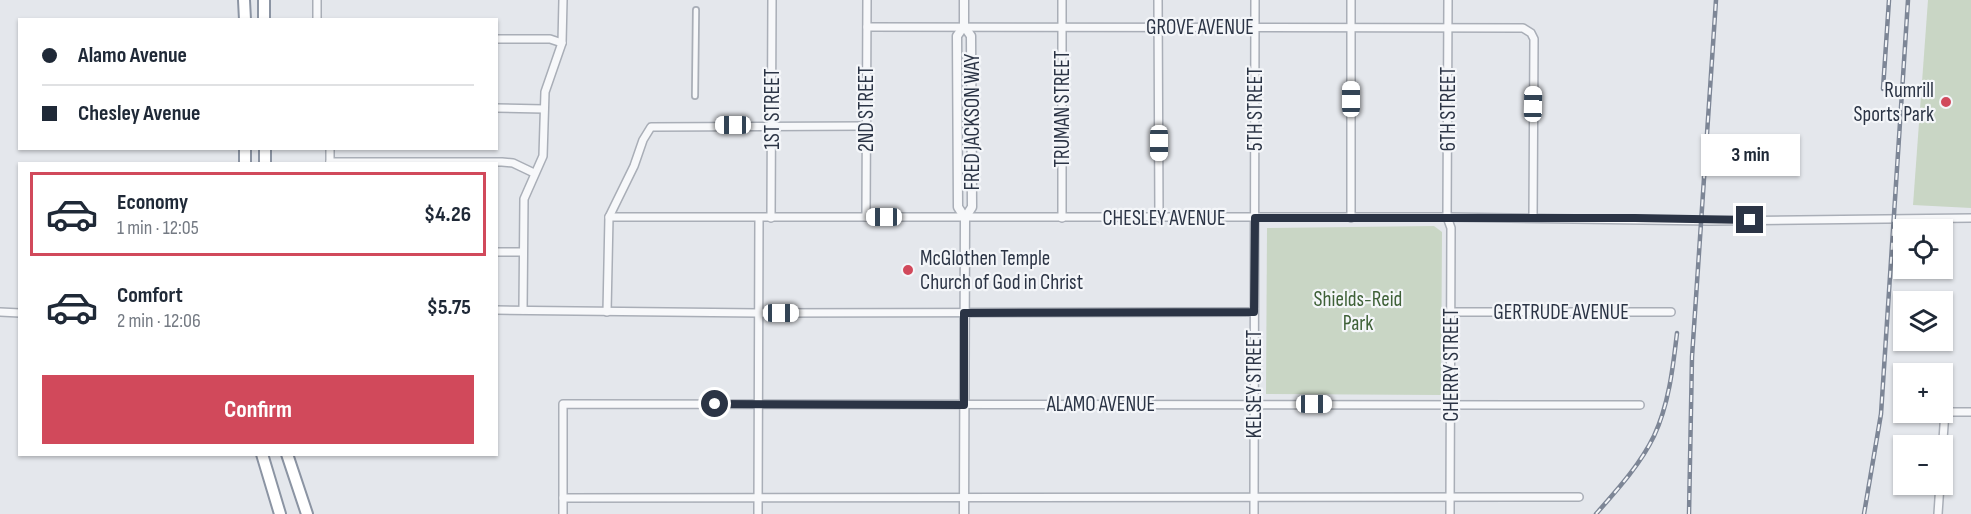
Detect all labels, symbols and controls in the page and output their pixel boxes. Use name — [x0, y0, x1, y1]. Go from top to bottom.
street label: GROVE AVENUE — [1146, 15, 1254, 40]
text: Alamo Avenue — [78, 42, 187, 69]
street label: TRUMAN STREET — [1050, 50, 1075, 167]
street label: FRED JACKSON WAY — [960, 54, 985, 190]
street label: 2ND STREET — [854, 66, 879, 152]
street label: 6TH STREET — [1436, 66, 1461, 151]
street label: 5TH STREET — [1243, 67, 1268, 151]
street label: 1ST STREET — [760, 68, 785, 149]
place label: Rumrill Sports Park — [1853, 78, 1934, 127]
car — [1342, 81, 1360, 117]
car — [1524, 86, 1542, 122]
marker: Rumrill Sports Park — [1939, 95, 1953, 109]
text: Chesley Avenue — [78, 100, 200, 127]
car — [715, 116, 751, 134]
car — [1150, 125, 1168, 161]
callout: 3 min — [1700, 133, 1800, 175]
text: 3 min — [1731, 143, 1770, 167]
icon: car — [45, 187, 99, 241]
text: Economy — [117, 189, 188, 216]
text: $4.26 — [424, 201, 471, 228]
street label: CHESLEY AVENUE — [1102, 206, 1226, 231]
route end — [1736, 206, 1763, 233]
car — [866, 208, 902, 226]
text: 1 min · 12:05 — [117, 216, 199, 240]
map controls — [1893, 219, 1953, 495]
button: locate — [1893, 219, 1953, 279]
place label: McGlothen Temple Church of God in Christ — [920, 246, 1083, 295]
marker: McGlothen Temple Church of God in Christ — [901, 263, 915, 277]
icon: car — [45, 280, 99, 334]
text: Comfort — [117, 282, 183, 309]
park label: Shields-Reid Park — [1314, 287, 1402, 336]
button: layers — [1893, 291, 1953, 351]
text: $5.75 — [427, 294, 471, 321]
street label: GERTRUDE AVENUE — [1493, 300, 1629, 325]
car — [763, 304, 799, 322]
street label: CHERRY STREET — [1439, 308, 1464, 422]
text: 2 min · 12:06 — [117, 309, 201, 333]
street label: KELSEY STREET — [1242, 329, 1267, 438]
button: + — [1893, 363, 1953, 423]
button: Confirm — [42, 375, 474, 444]
route start — [701, 390, 728, 417]
street label: ALAMO AVENUE — [1046, 392, 1155, 417]
car — [1296, 395, 1332, 413]
button: − — [1893, 435, 1953, 495]

